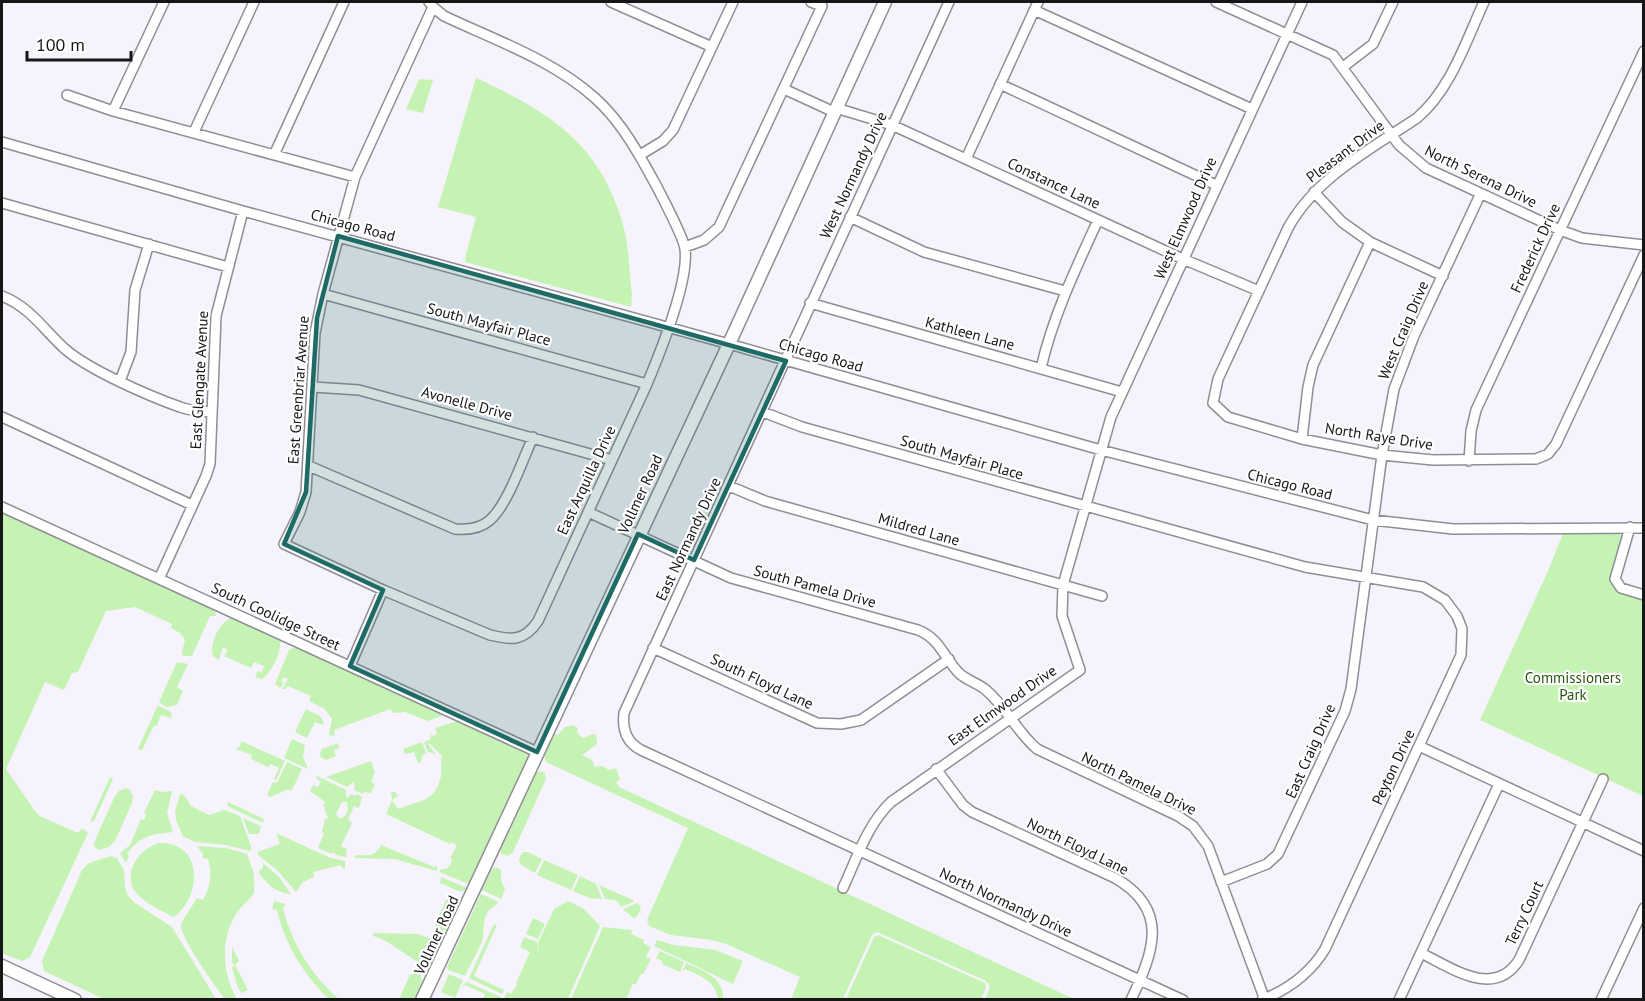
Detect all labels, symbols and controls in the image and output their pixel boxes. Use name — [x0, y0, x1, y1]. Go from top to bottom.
scale bar — [27, 24, 130, 62]
text: 100 m — [36, 33, 85, 56]
street label: West Normandy Drive — [815, 108, 891, 242]
street label: Pleasant Drive — [1302, 116, 1388, 186]
street label: North Serena Drive — [1422, 141, 1540, 211]
street label: Constance Lane — [1005, 153, 1103, 213]
street label: West Elmwood Drive — [1149, 154, 1221, 282]
street label: Frederick Drive — [1506, 200, 1564, 296]
street label: Chicago Road — [309, 205, 397, 245]
street label: West Craig Drive — [1374, 278, 1432, 382]
street label: South Mayfair Place — [425, 298, 553, 350]
street label: East Glengate Avenue — [186, 310, 212, 450]
street label: Kathleen Lane — [923, 312, 1017, 354]
street label: East Greenbriar Avenue — [283, 315, 313, 465]
street label: Chicago Road — [777, 334, 865, 376]
street label: Avonelle Drive — [420, 382, 514, 424]
street label: North Raye Drive — [1324, 418, 1434, 454]
street label: East Arquilla Drive — [552, 422, 620, 538]
street label: South Mayfair Place — [898, 430, 1026, 484]
street label: Vollmer Road — [613, 451, 667, 537]
street label: Chicago Road — [1246, 464, 1334, 504]
street label: East Normandy Drive — [651, 474, 725, 604]
street label: Mildred Lane — [876, 508, 962, 550]
street label: South Pamela Drive — [752, 561, 878, 611]
street label: South Coolidge Street — [209, 578, 343, 654]
street label: South Floyd Lane — [708, 649, 816, 713]
street label: East Elmwood Drive — [944, 660, 1060, 750]
park label: Commissioners Park — [1525, 668, 1621, 704]
street label: East Craig Drive — [1281, 701, 1339, 801]
street label: Peyton Drive — [1367, 726, 1419, 808]
street label: North Pamela Drive — [1078, 747, 1200, 819]
street label: North Floyd Lane — [1024, 813, 1132, 879]
street label: North Normandy Drive — [937, 863, 1075, 941]
street label: Terry Court — [1501, 877, 1547, 949]
street label: Vollmer Road — [409, 892, 463, 978]

